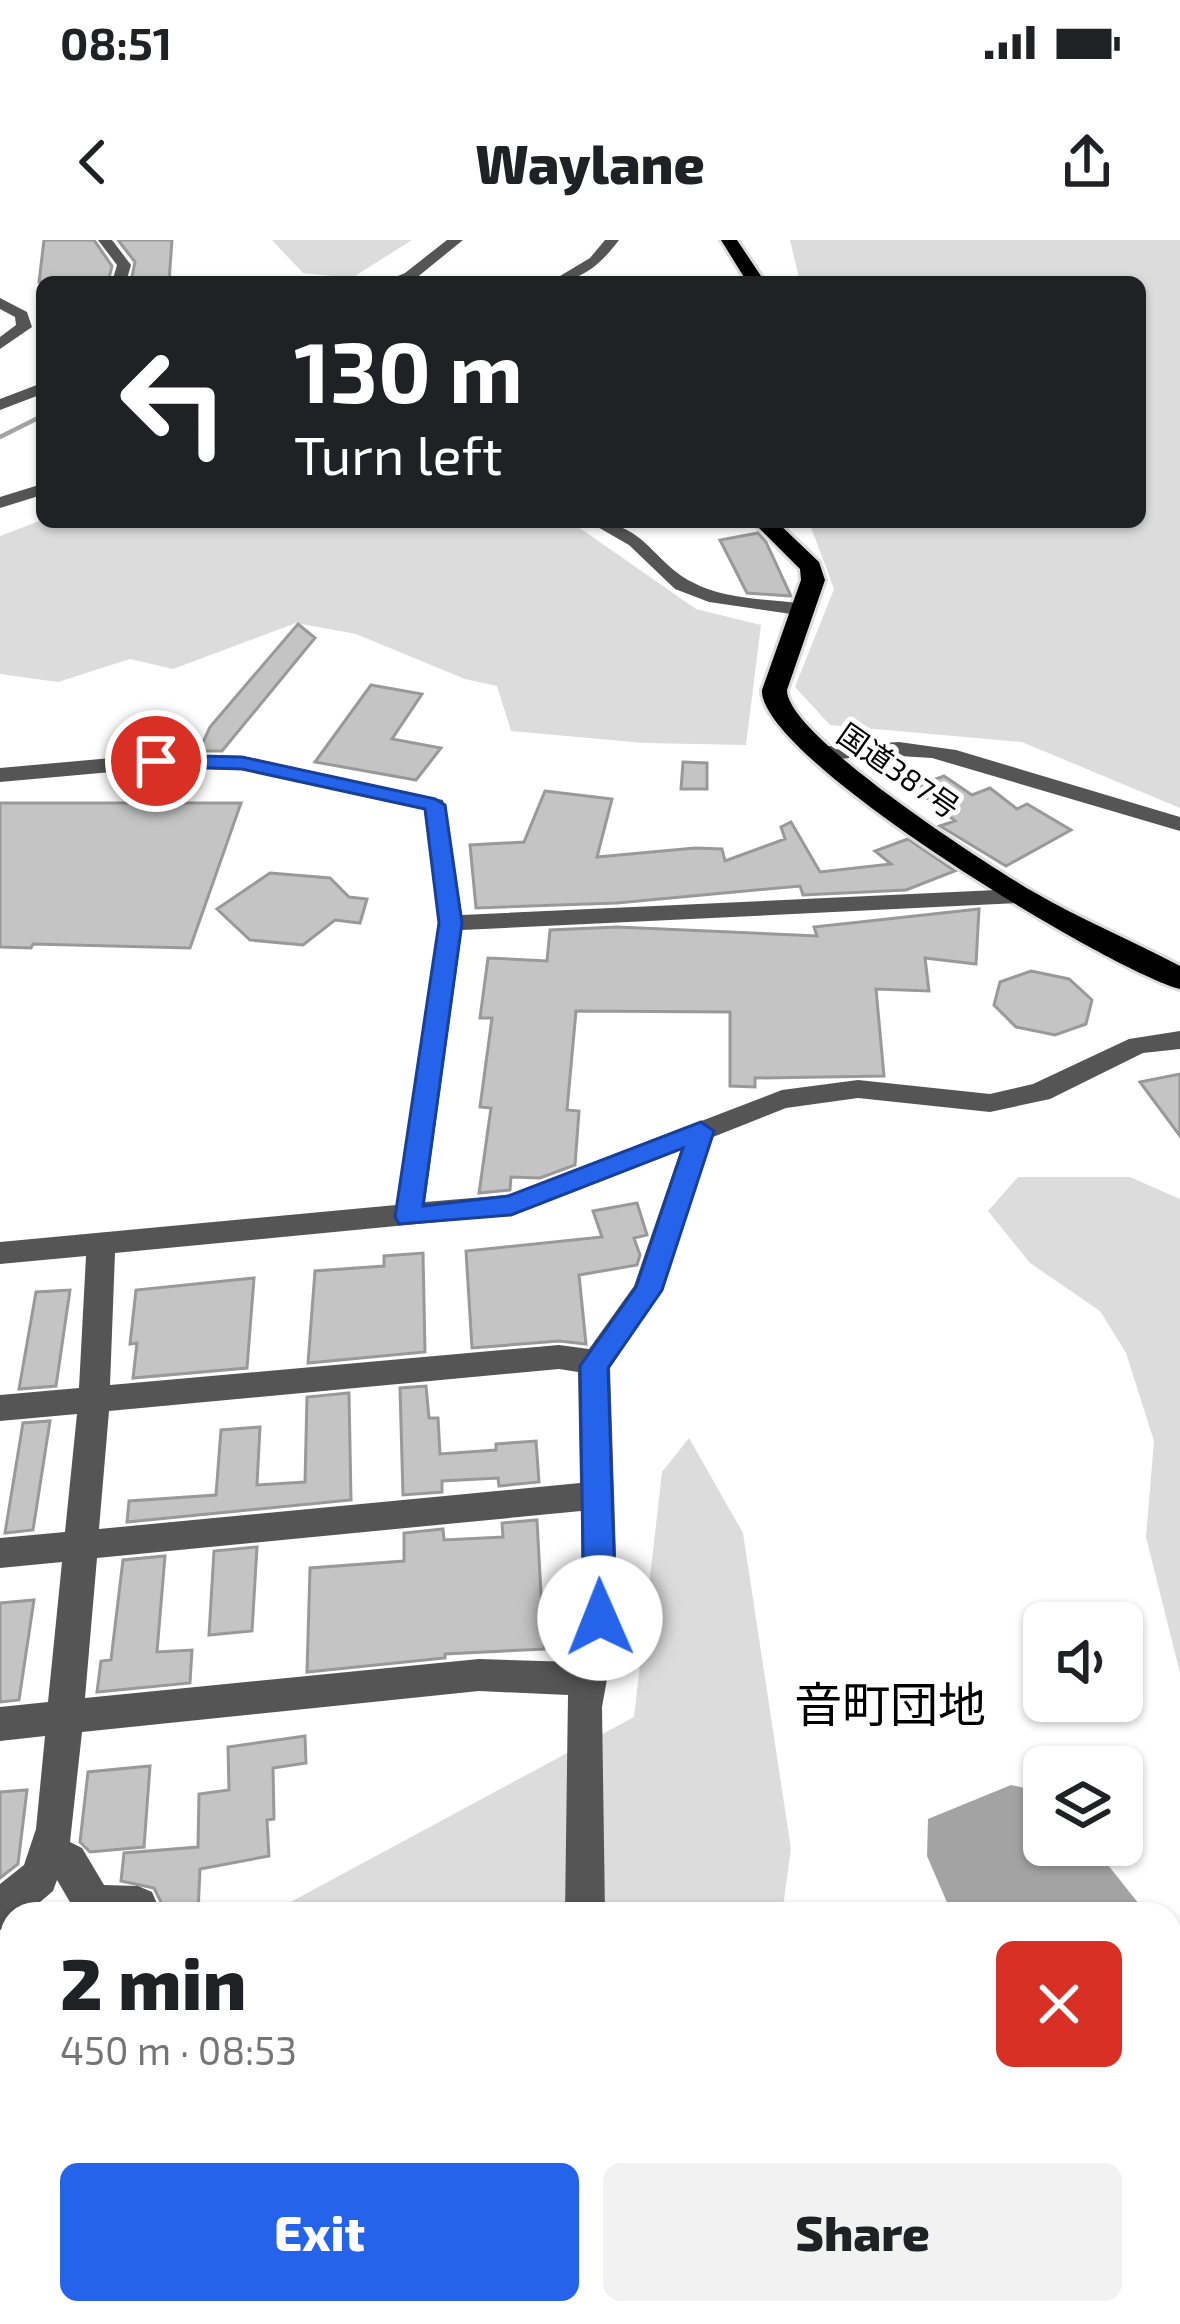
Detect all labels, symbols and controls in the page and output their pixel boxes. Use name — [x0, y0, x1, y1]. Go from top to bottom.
text: 08:51 — [60, 15, 172, 69]
icon: back — [60, 129, 126, 195]
icon: share — [1054, 129, 1120, 195]
text: Waylane — [475, 130, 705, 195]
text: 130 m — [294, 319, 523, 420]
icon: left — [96, 324, 252, 480]
text: Turn left — [294, 421, 503, 486]
pin — [105, 710, 207, 812]
street label: 国道387号 — [831, 715, 967, 825]
icon: arrive — [123, 728, 189, 794]
position arrow — [537, 1555, 663, 1681]
map controls — [1023, 1602, 1143, 1866]
button: sound — [1023, 1602, 1143, 1722]
district label: 音町団地 — [794, 1674, 986, 1732]
button: layers — [1023, 1746, 1143, 1866]
text: 2 min — [60, 1938, 246, 2024]
button: close — [996, 1941, 1122, 2067]
text: 450 m · 08:53 — [60, 2026, 297, 2073]
button: Exit — [60, 2163, 579, 2301]
button: Share — [603, 2163, 1122, 2301]

